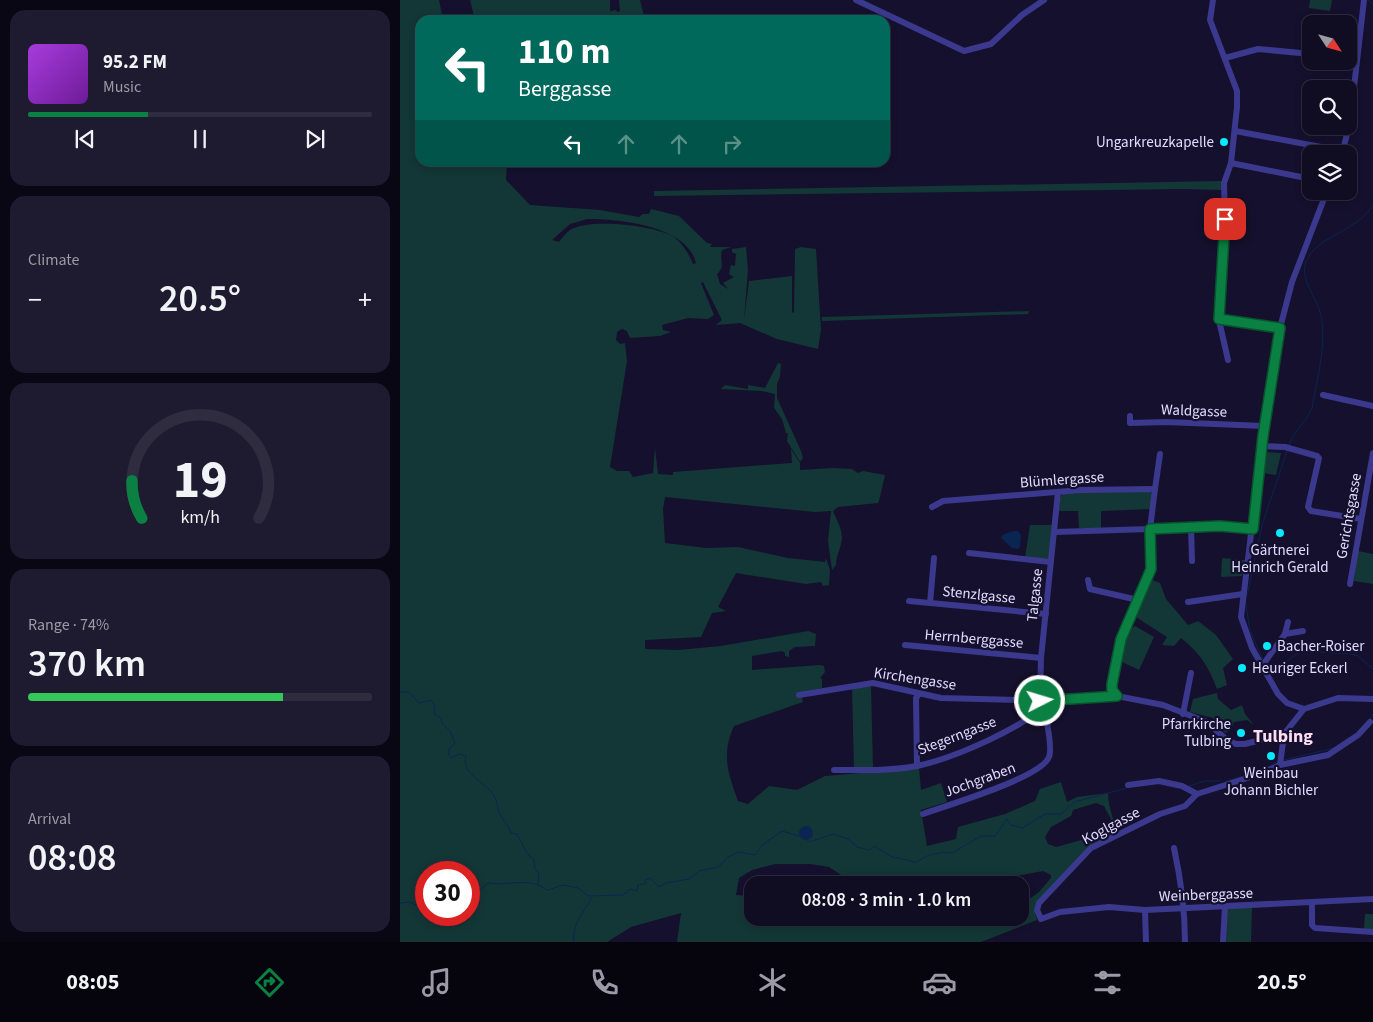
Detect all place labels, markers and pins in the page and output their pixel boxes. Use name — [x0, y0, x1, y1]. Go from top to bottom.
place label: Ungarkreuzkapelle — [1096, 132, 1214, 153]
marker: Ungarkreuzkapelle — [1218, 136, 1230, 148]
pin — [1204, 198, 1246, 240]
marker: Gärtnerei Heinrich Gerald — [1274, 527, 1286, 539]
place label: Gärtnerei Heinrich Gerald — [1231, 540, 1329, 578]
place label: Bacher-Roiser — [1277, 636, 1365, 657]
marker: Bacher-Roiser — [1261, 640, 1273, 652]
place label: Heuriger Eckerl — [1252, 658, 1348, 679]
marker: Heuriger Eckerl — [1236, 662, 1248, 674]
place label: Pfarrkirche Tulbing — [1162, 714, 1231, 752]
marker: Pfarrkirche Tulbing — [1235, 727, 1247, 739]
marker: Weinbau Johann Bichler — [1265, 750, 1277, 762]
place label: Weinbau Johann Bichler — [1224, 763, 1319, 801]

